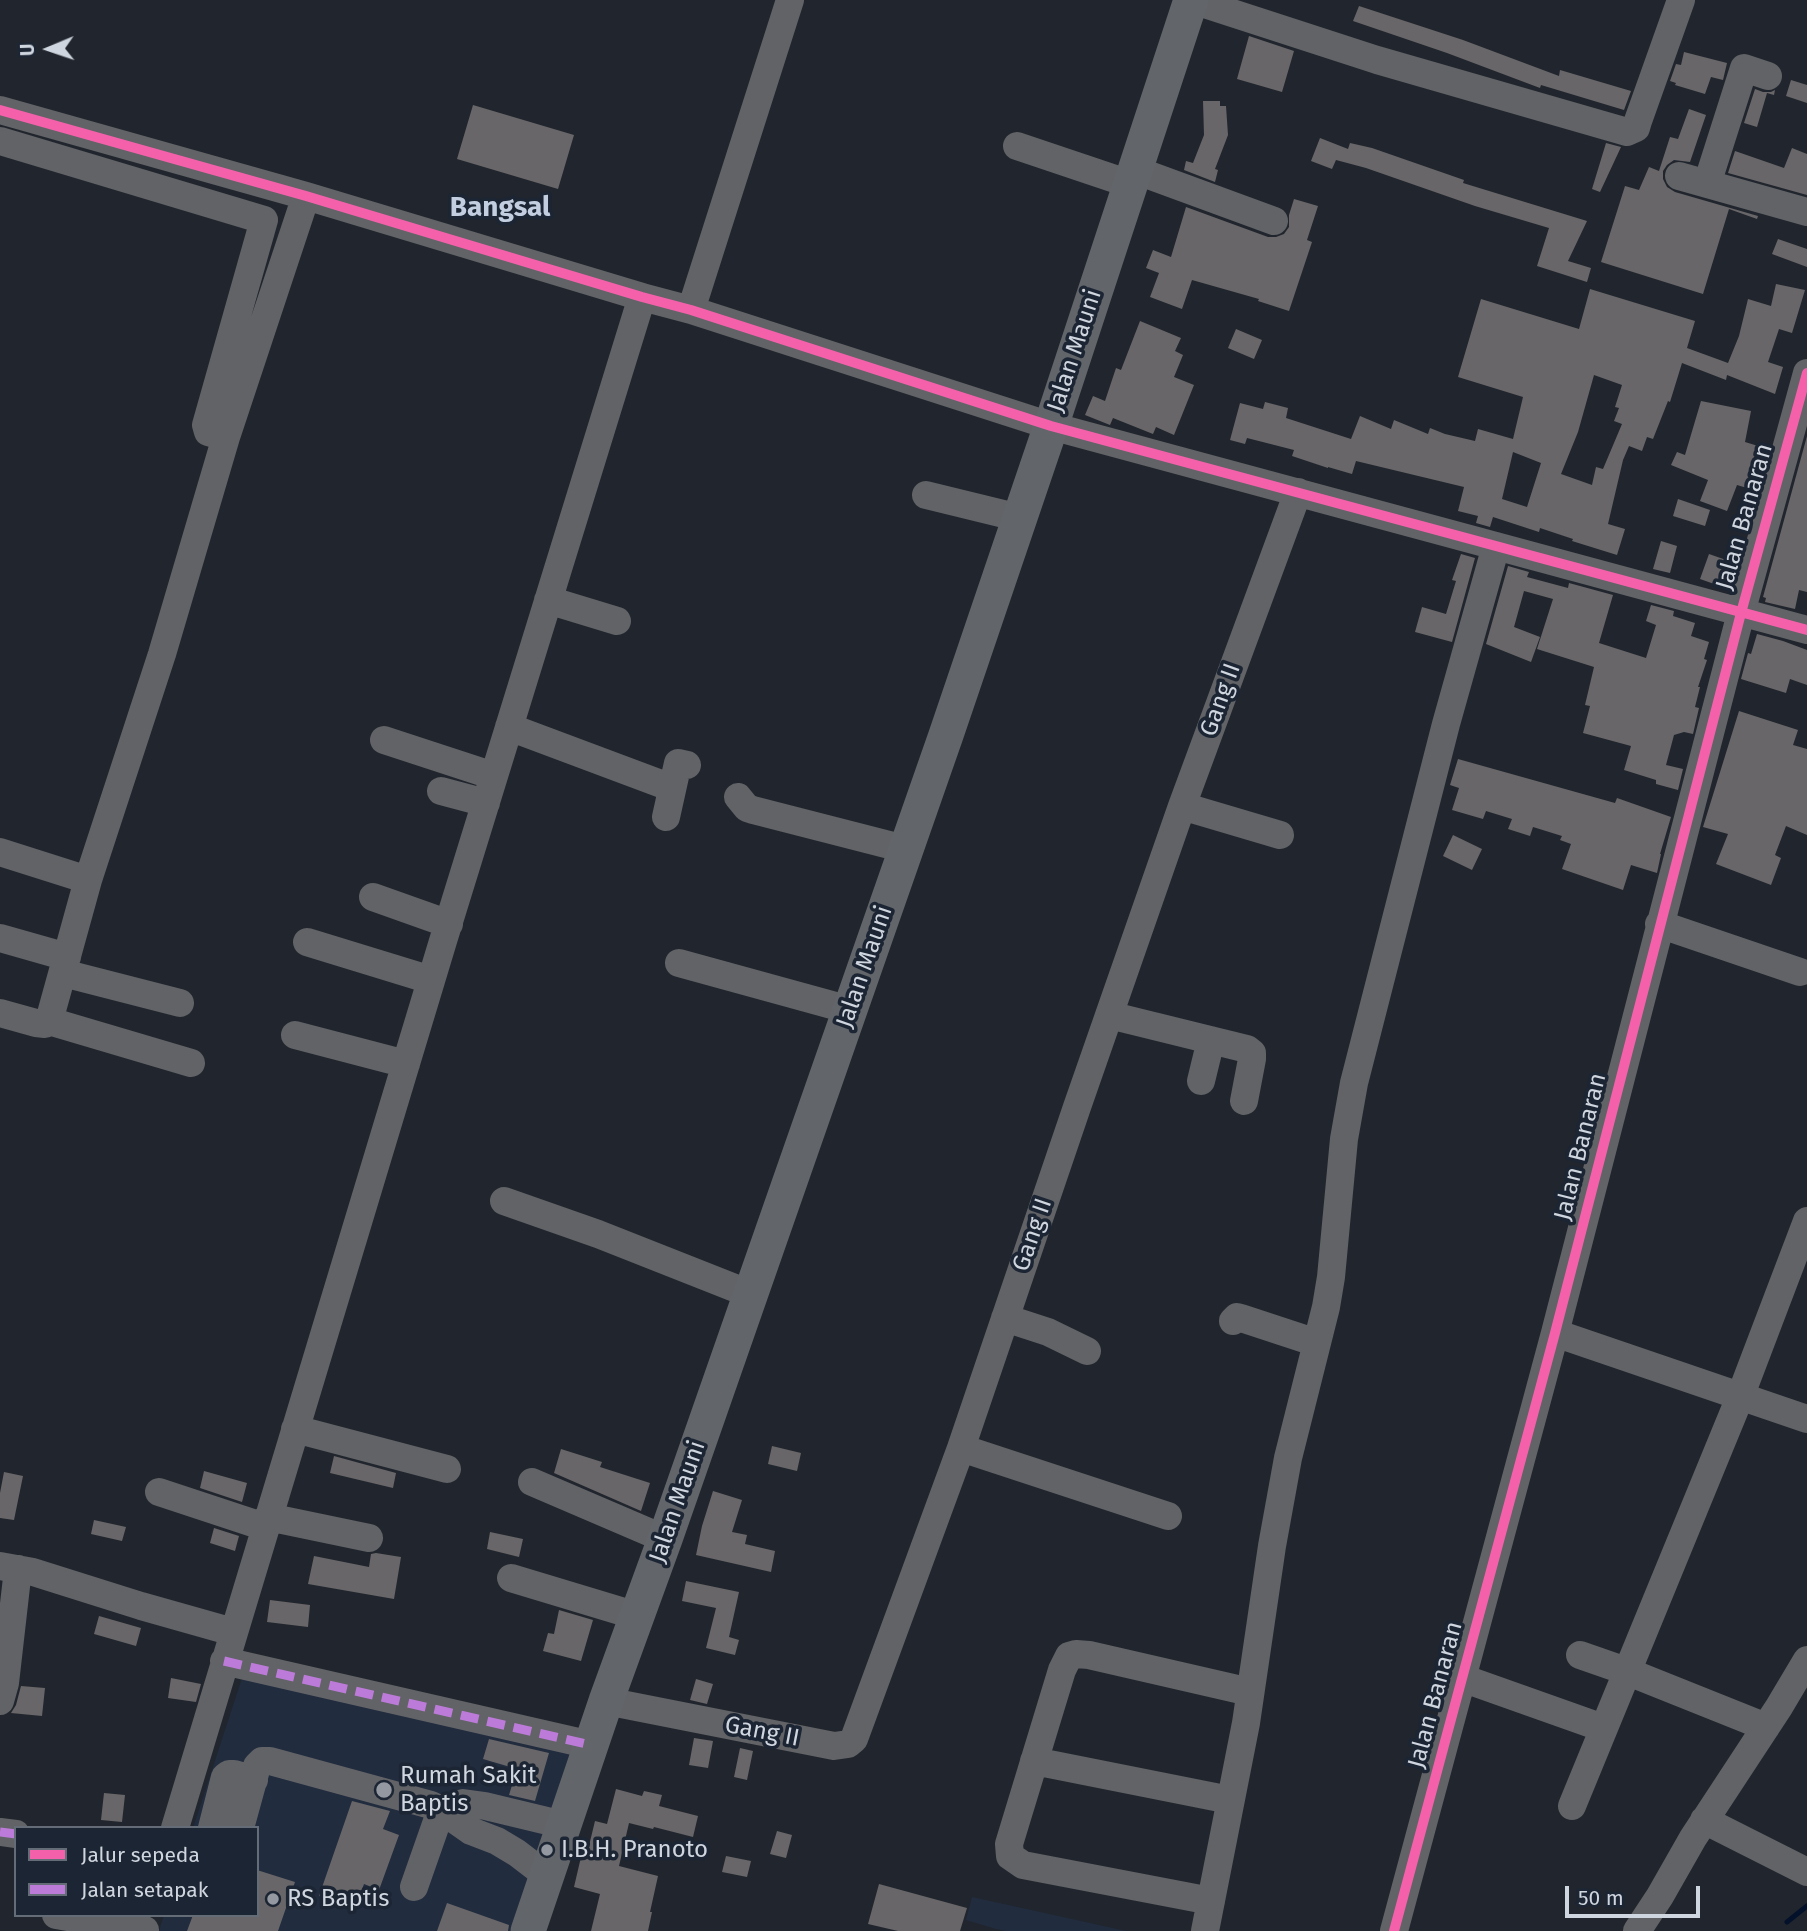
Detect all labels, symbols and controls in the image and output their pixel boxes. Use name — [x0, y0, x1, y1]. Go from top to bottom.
north arrow — [14, 14, 84, 84]
text: U — [16, 43, 39, 56]
district label: Bangsal — [450, 191, 550, 225]
street label: Jalan Mauni — [1042, 286, 1108, 416]
street label: Jalan Banaran — [1710, 441, 1780, 593]
street label: Gang II — [1195, 660, 1247, 740]
street label: Jalan Mauni — [831, 902, 899, 1032]
street label: Jalan Banaran — [1549, 1070, 1613, 1224]
street label: Gang II — [1007, 1195, 1059, 1275]
street label: Jalan Mauni — [644, 1437, 712, 1567]
street label: Jalan Banaran — [1403, 1618, 1469, 1772]
street label: Gang II — [722, 1711, 802, 1753]
place label: Rumah Sakit Baptis — [400, 1762, 536, 1818]
marker: Rumah Sakit Baptis — [374, 1780, 394, 1800]
legend — [14, 1826, 259, 1917]
place label: I.B.H. Pranoto — [561, 1836, 708, 1864]
text: Jalur sepeda — [81, 1842, 200, 1868]
marker: I.B.H. Pranoto — [539, 1842, 555, 1858]
scale bar — [1569, 1871, 1704, 1915]
text: Jalan setapak — [81, 1877, 209, 1903]
place label: RS Baptis — [287, 1885, 389, 1913]
text: 50 m — [1578, 1885, 1624, 1911]
marker: RS Baptis — [265, 1891, 281, 1907]

